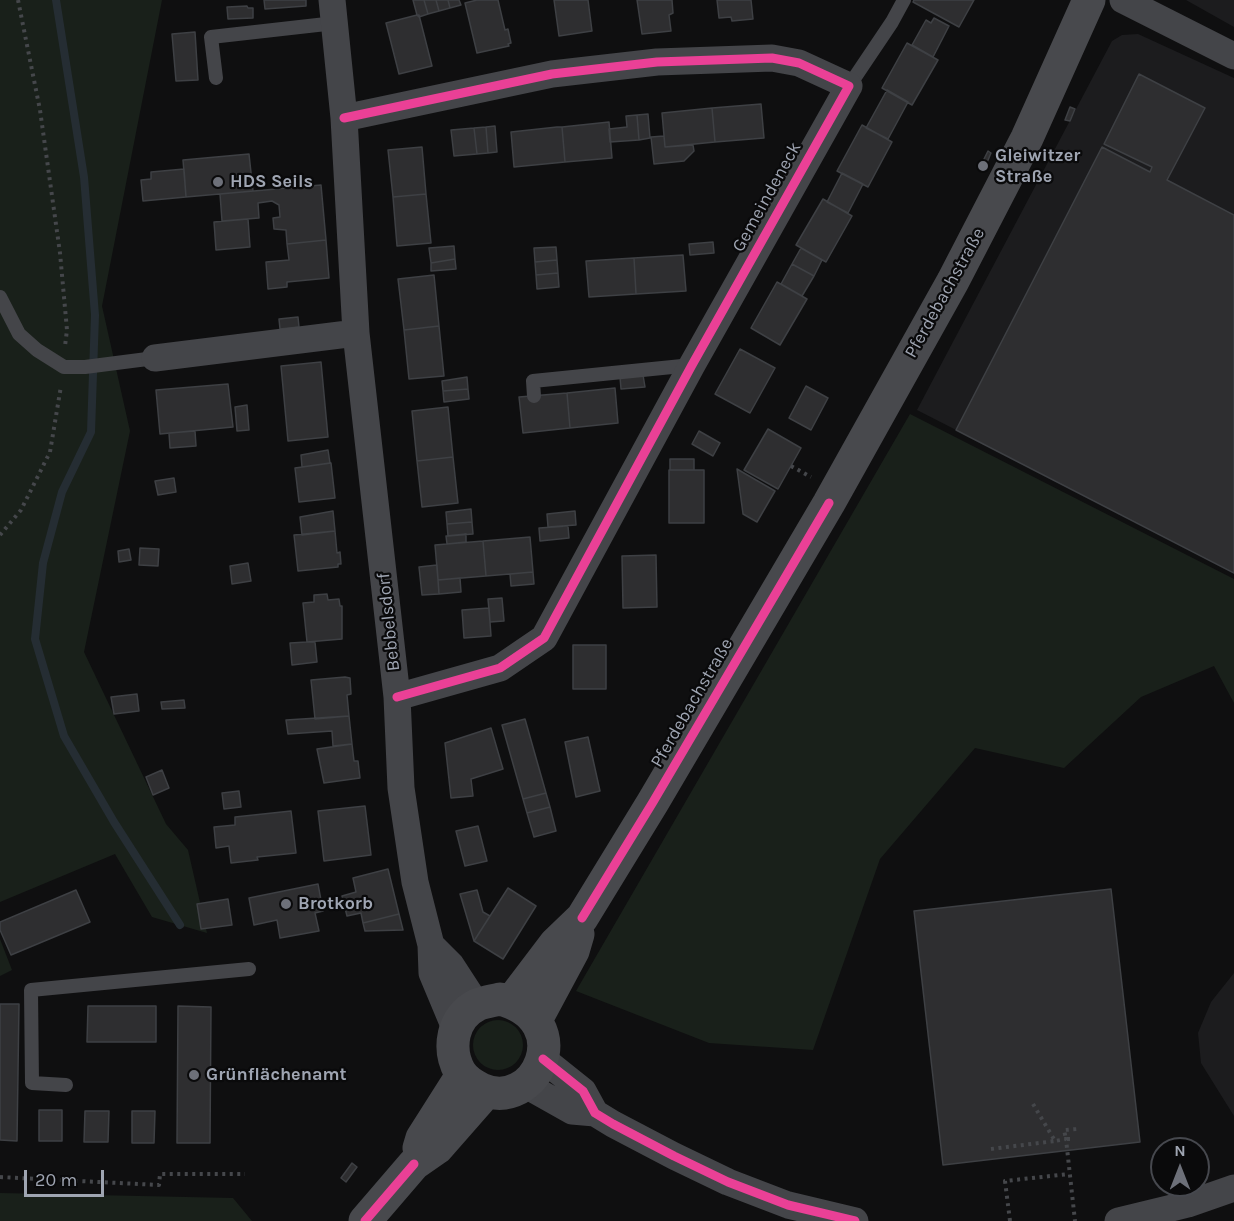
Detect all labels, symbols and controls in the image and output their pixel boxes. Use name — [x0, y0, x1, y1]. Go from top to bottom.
street label: Gemeindeneck — [728, 138, 806, 256]
place label: Gleiwitzer Straße — [995, 145, 1080, 188]
marker: Gleiwitzer Straße — [976, 159, 990, 173]
place label: HDS Seils — [230, 171, 313, 193]
marker: HDS Seils — [211, 175, 225, 189]
street label: Pferdebachstraße — [900, 224, 990, 362]
street label: Bebbelsdorf — [373, 572, 405, 672]
street label: Pferdebachstraße — [646, 635, 738, 771]
place label: Brotkorb — [298, 893, 373, 915]
marker: Brotkorb — [279, 897, 293, 911]
place label: Grünflächenamt — [206, 1064, 347, 1086]
marker: Grünflächenamt — [187, 1068, 201, 1082]
north arrow — [1150, 1137, 1210, 1197]
text: N — [1174, 1141, 1186, 1160]
scale bar — [27, 1158, 106, 1196]
text: 20 m — [35, 1169, 77, 1191]

